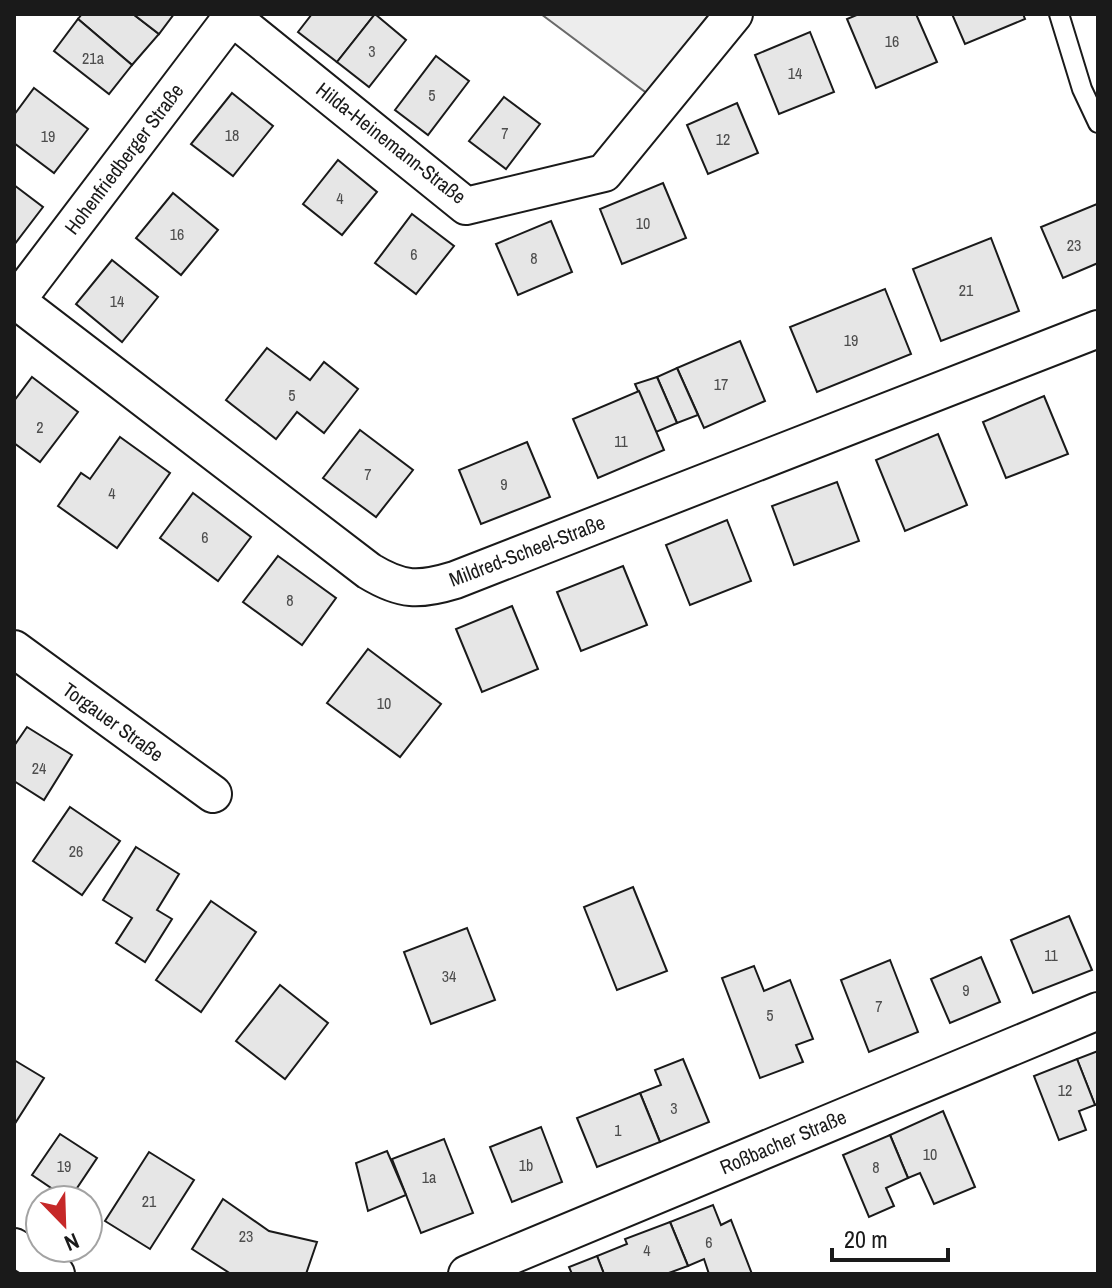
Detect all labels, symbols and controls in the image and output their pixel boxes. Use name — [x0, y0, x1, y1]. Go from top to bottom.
house number: 16 — [885, 30, 899, 52]
house number: 3 — [368, 40, 376, 62]
house number: 21a — [82, 47, 105, 69]
house number: 14 — [788, 62, 802, 84]
street label: Hilda-Heinemann-Straße — [311, 76, 472, 210]
street label: Hohenfriedberger Straße — [58, 78, 189, 240]
house number: 5 — [428, 84, 436, 106]
house number: 7 — [501, 122, 509, 144]
house number: 18 — [225, 124, 239, 146]
house number: 19 — [41, 125, 55, 147]
house number: 12 — [716, 128, 730, 150]
house number: 4 — [336, 187, 344, 209]
house number: 10 — [636, 212, 650, 234]
house number: 16 — [170, 223, 184, 245]
house number: 23 — [1067, 234, 1081, 256]
house number: 6 — [410, 243, 418, 265]
house number: 8 — [530, 247, 538, 269]
house number: 21 — [959, 279, 974, 301]
house number: 14 — [110, 290, 124, 312]
house number: 19 — [844, 329, 858, 351]
house number: 17 — [714, 373, 728, 395]
house number: 5 — [288, 384, 296, 406]
house number: 2 — [36, 416, 44, 438]
house number: 11 — [614, 430, 629, 452]
house number: 7 — [364, 463, 372, 485]
house number: 9 — [500, 473, 508, 495]
house number: 4 — [108, 482, 116, 504]
street label: Mildred-Scheel-Straße — [445, 508, 609, 593]
house number: 6 — [201, 526, 209, 548]
house number: 8 — [286, 589, 294, 611]
street label: Torgauer Straße — [57, 676, 169, 767]
house number: 10 — [377, 692, 391, 714]
house number: 24 — [32, 757, 46, 779]
house number: 26 — [69, 840, 83, 862]
house number: 11 — [1044, 944, 1059, 966]
house number: 34 — [442, 965, 456, 987]
house number: 9 — [962, 979, 970, 1001]
house number: 7 — [875, 995, 883, 1017]
house number: 5 — [766, 1004, 774, 1026]
house number: 12 — [1058, 1079, 1072, 1101]
house number: 3 — [670, 1097, 678, 1119]
street label: Roßbacher Straße — [715, 1103, 850, 1180]
house number: 1 — [614, 1119, 622, 1141]
house number: 10 — [923, 1143, 937, 1165]
house number: 1b — [519, 1154, 533, 1176]
house number: 19 — [57, 1155, 71, 1177]
house number: 8 — [872, 1156, 880, 1178]
house number: 1a — [422, 1166, 437, 1188]
north arrow — [24, 1184, 104, 1264]
house number: 21 — [142, 1190, 157, 1212]
scale bar — [832, 1212, 948, 1262]
text: 20 m — [844, 1223, 888, 1255]
house number: 23 — [239, 1225, 253, 1247]
text: N — [60, 1226, 84, 1259]
house number: 6 — [705, 1231, 713, 1253]
house number: 4 — [643, 1239, 651, 1261]

